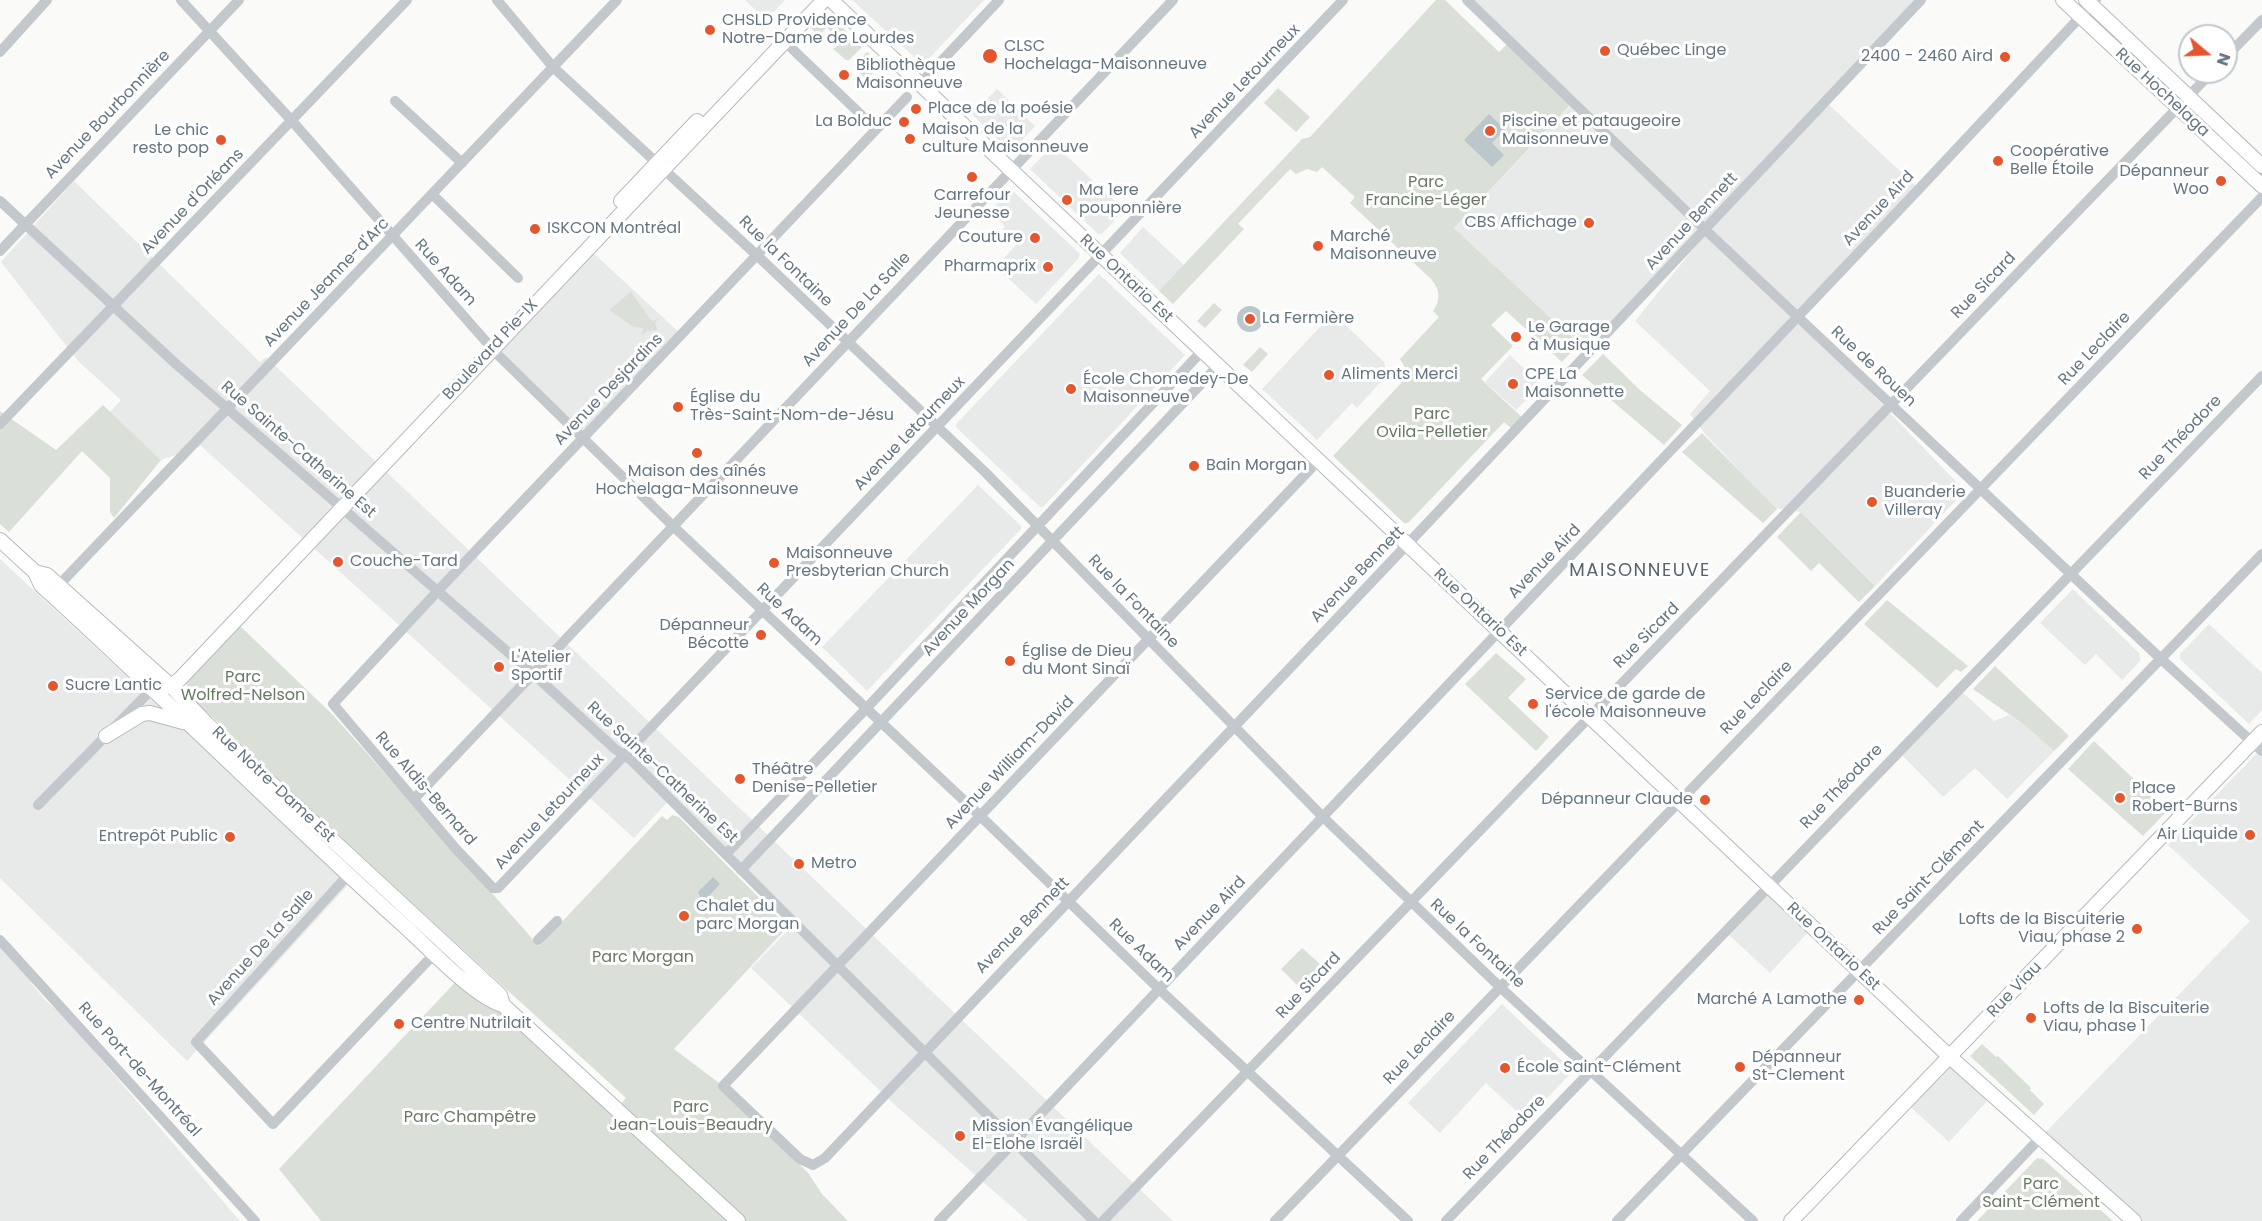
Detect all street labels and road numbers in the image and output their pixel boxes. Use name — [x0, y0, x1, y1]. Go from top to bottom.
street label: Avenue Letourneux — [1185, 21, 1305, 143]
street label: Rue Hochelaga — [2111, 44, 2213, 142]
street label: Avenue Bourbonnière — [41, 47, 175, 183]
street label: Avenue d'Orléans — [138, 145, 248, 259]
street label: Avenue Aird — [1839, 167, 1919, 251]
street label: Avenue Bennett — [1642, 169, 1742, 275]
street label: Rue la Fontaine — [734, 213, 836, 311]
street label: Avenue Jeanne-d'Arc — [260, 214, 394, 352]
street label: Rue Ontario Est — [1075, 231, 1177, 327]
street label: Rue Adam — [410, 236, 480, 310]
street label: Avenue De La Salle — [799, 249, 915, 371]
street label: Rue Sicard — [1948, 249, 2020, 323]
street label: Boulevard Pie-IX — [439, 296, 543, 404]
street label: Rue Leclaire — [2055, 308, 2135, 390]
street label: Rue de Rouen — [1826, 323, 1920, 411]
street label: Avenue Desjardins — [551, 330, 667, 450]
street label: Avenue Letourneux — [850, 373, 970, 495]
street label: Rue Sainte-Catherine Est — [217, 377, 379, 523]
street label: Rue Théodore — [2136, 392, 2226, 484]
street label: Avenue Aird — [1505, 521, 1585, 603]
street label: Avenue Bennett — [1307, 523, 1409, 627]
street label: Rue la Fontaine — [1084, 551, 1182, 653]
street label: Avenue Morgan — [919, 555, 1019, 661]
street label: Rue Ontario Est — [1429, 565, 1531, 661]
street label: Rue Adam — [752, 580, 826, 650]
street label: Rue Sicard — [1610, 599, 1684, 673]
street label: Rue Leclaire — [1717, 657, 1797, 739]
street label: Avenue William-David — [941, 692, 1079, 834]
street label: Rue Sainte-Catherine Est — [583, 698, 741, 848]
street label: Rue Notre-Dame Est — [207, 723, 339, 847]
street label: Rue Aldis-Bernard — [370, 728, 480, 850]
street label: Rue Théodore — [1797, 741, 1887, 833]
street label: Avenue Letourneux — [491, 750, 609, 874]
street label: Rue Saint-Clément — [1869, 817, 1989, 939]
street label: Avenue Aird — [1170, 873, 1250, 955]
street label: Avenue Bennett — [972, 874, 1074, 978]
street label: Avenue De La Salle — [204, 886, 318, 1010]
street label: Rue la Fontaine — [1426, 895, 1528, 993]
street label: Rue Ontario Est — [1782, 899, 1884, 995]
street label: Rue Adam — [1104, 915, 1178, 987]
street label: Rue Sicard — [1273, 949, 1345, 1023]
street label: Rue Viau — [1984, 958, 2046, 1022]
street label: Rue Port-de-Montréal — [73, 999, 205, 1141]
street label: Rue Leclaire — [1380, 1007, 1460, 1089]
street label: Rue Théodore — [1460, 1092, 1550, 1184]

